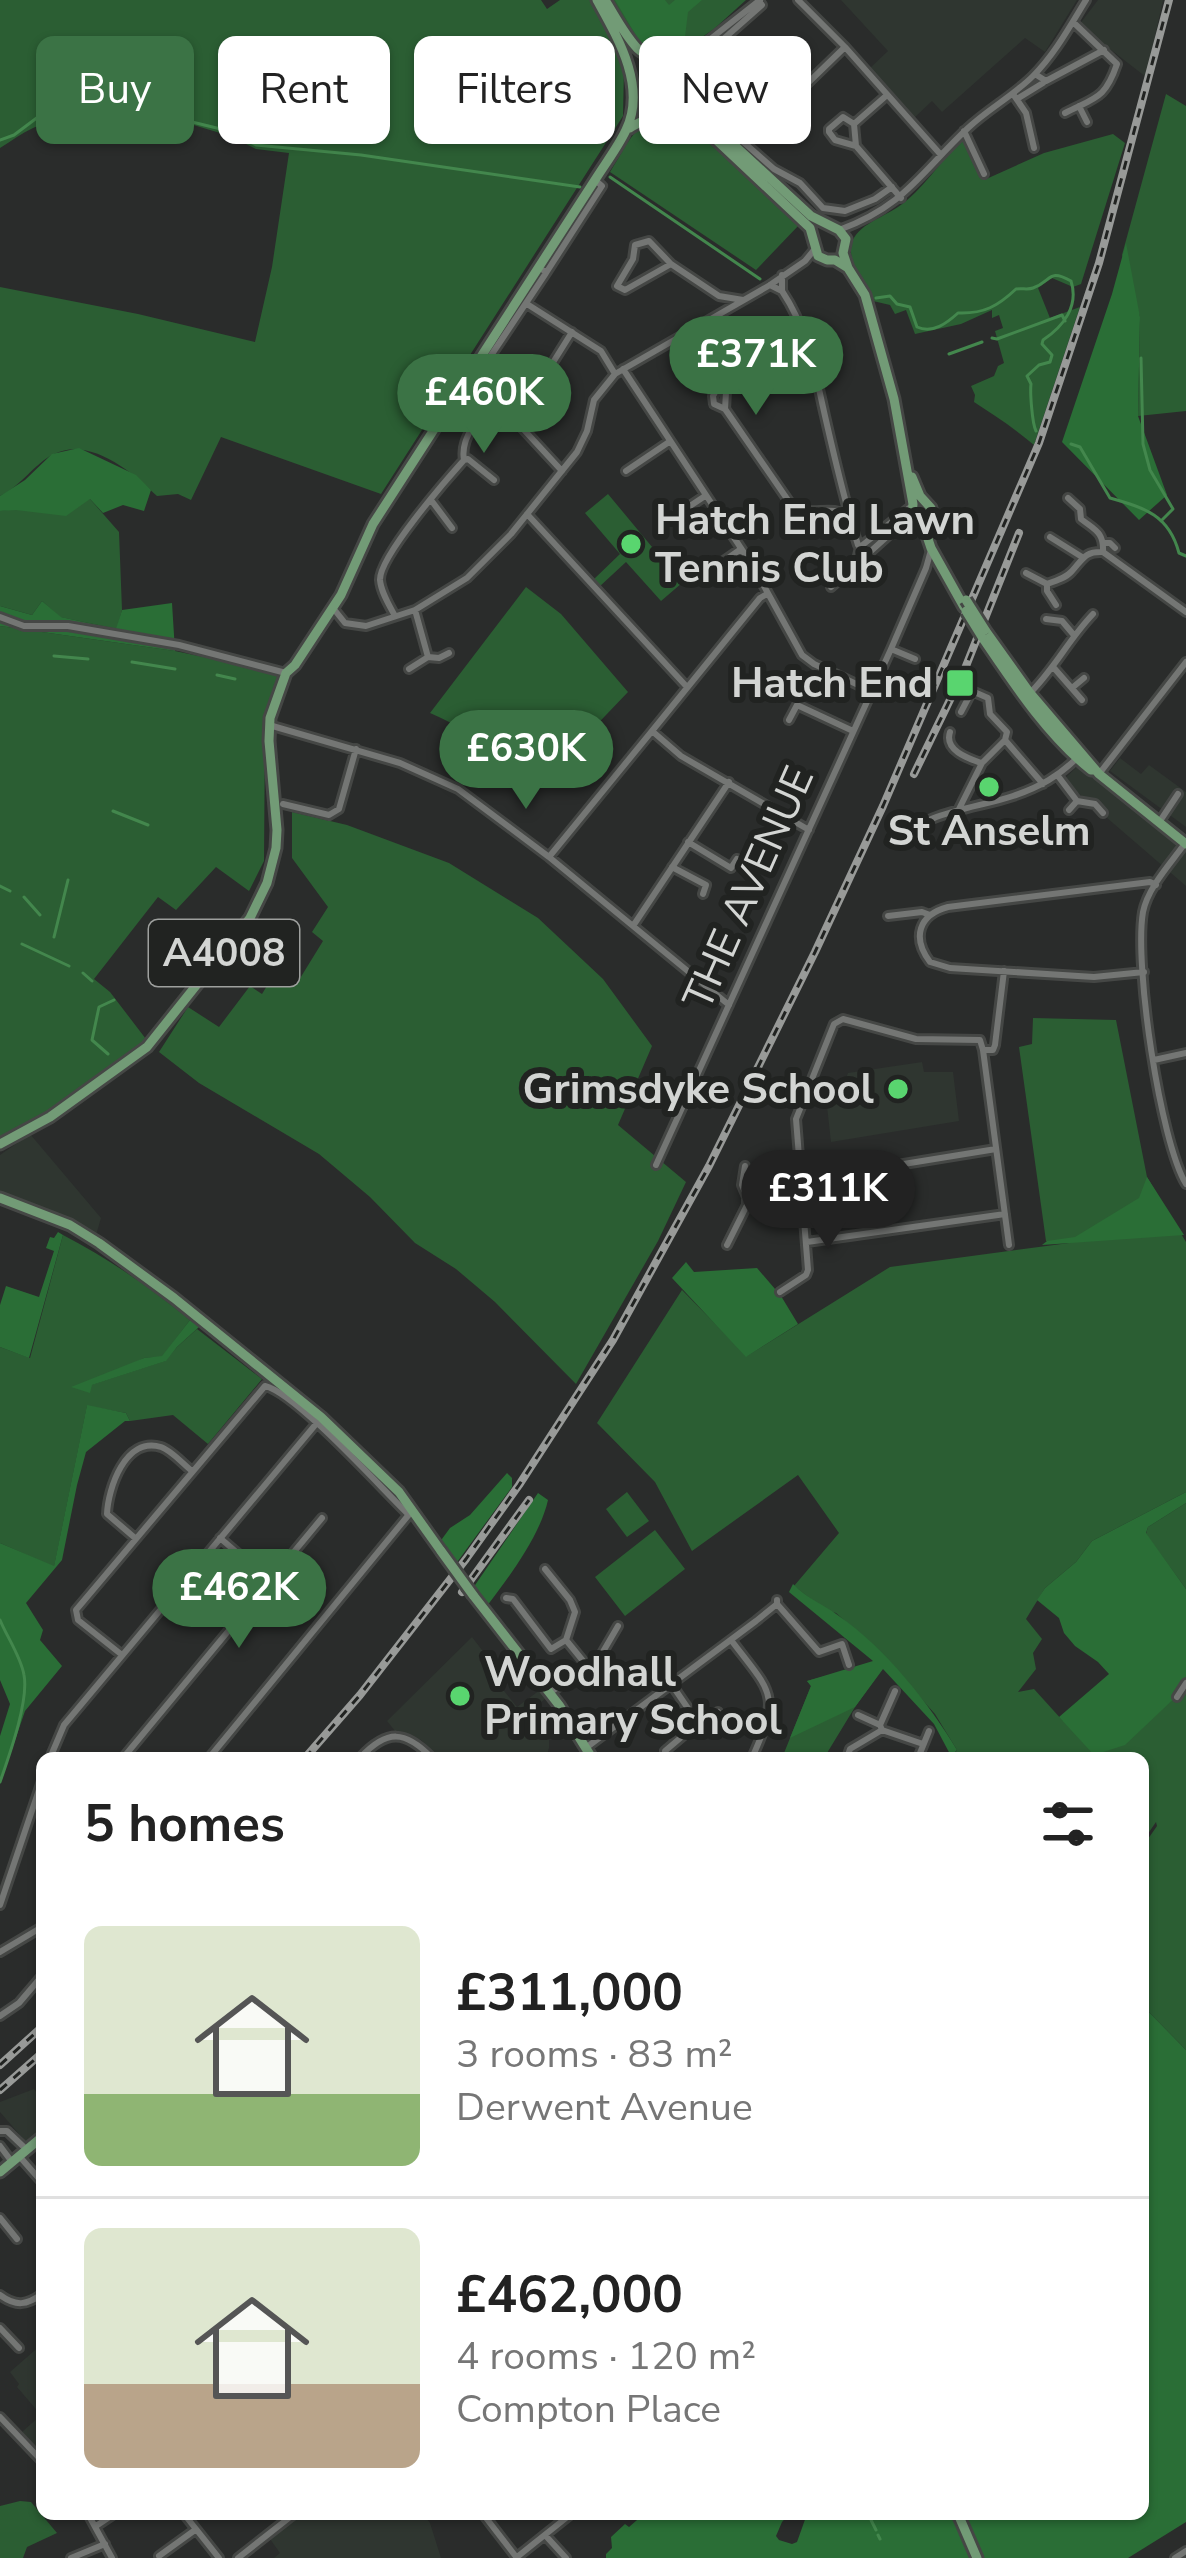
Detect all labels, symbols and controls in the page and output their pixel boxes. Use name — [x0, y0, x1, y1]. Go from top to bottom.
chip: Buy — [36, 36, 194, 144]
chip: Rent — [218, 36, 390, 144]
chip: Filters — [414, 36, 615, 144]
chip: New — [639, 36, 811, 144]
pin: £371K — [672, 316, 840, 418]
text: £371K — [696, 328, 816, 381]
pin: £460K — [400, 354, 568, 456]
text: £460K — [424, 366, 544, 419]
place label: Hatch End Lawn Tennis Club — [655, 492, 975, 597]
marker: Hatch End Lawn Tennis Club — [618, 531, 644, 557]
place label: Hatch End — [731, 655, 933, 712]
marker: Hatch End — [944, 667, 976, 699]
pin: £630K — [442, 710, 610, 812]
text: £630K — [466, 722, 586, 775]
street label: THE AVENUE — [670, 757, 828, 1019]
marker: St Anselm — [976, 774, 1002, 800]
place label: St Anselm — [887, 803, 1091, 860]
road number: A4008 — [149, 920, 299, 986]
place label: Grimsdyke School — [522, 1061, 874, 1118]
marker: Grimsdyke School — [885, 1076, 911, 1102]
pin: £311K — [744, 1150, 912, 1252]
text: £311K — [768, 1162, 888, 1215]
pin: £462K — [155, 1549, 323, 1651]
text: £462K — [179, 1561, 299, 1614]
place label: Woodhall Primary School — [484, 1644, 782, 1749]
marker: Woodhall Primary School — [447, 1683, 473, 1709]
text: 5 homes — [84, 1789, 285, 1859]
icon: filters — [1035, 1791, 1101, 1857]
text: £311,000 — [456, 1958, 683, 2028]
icon: home — [180, 1974, 324, 2118]
text: 3 rooms · 83 m² — [456, 2028, 733, 2081]
text: Derwent Avenue — [456, 2081, 753, 2134]
text: £462,000 — [456, 2260, 683, 2330]
icon: home — [180, 2276, 324, 2420]
text: 4 rooms · 120 m² — [456, 2330, 756, 2383]
text: Compton Place — [456, 2383, 721, 2436]

